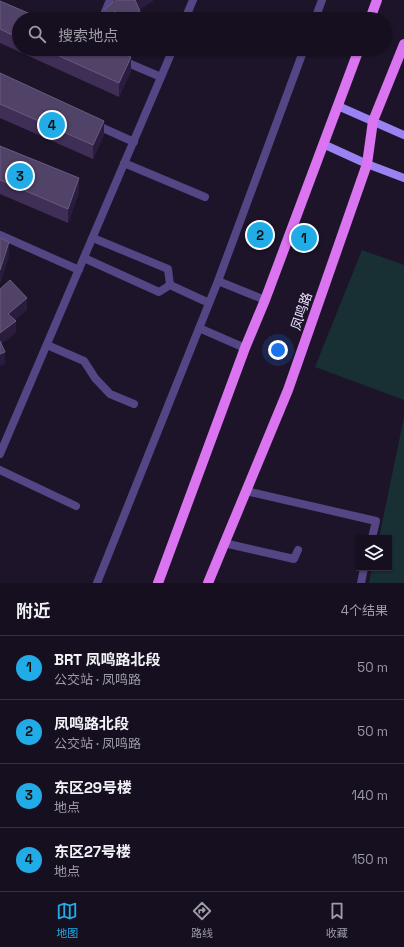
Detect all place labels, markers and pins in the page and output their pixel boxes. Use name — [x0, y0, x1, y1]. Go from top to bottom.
pin: 4 — [39, 110, 65, 140]
pin: 3 — [7, 161, 33, 191]
pin: 2 — [247, 220, 273, 250]
pin: 1 — [291, 223, 317, 253]

